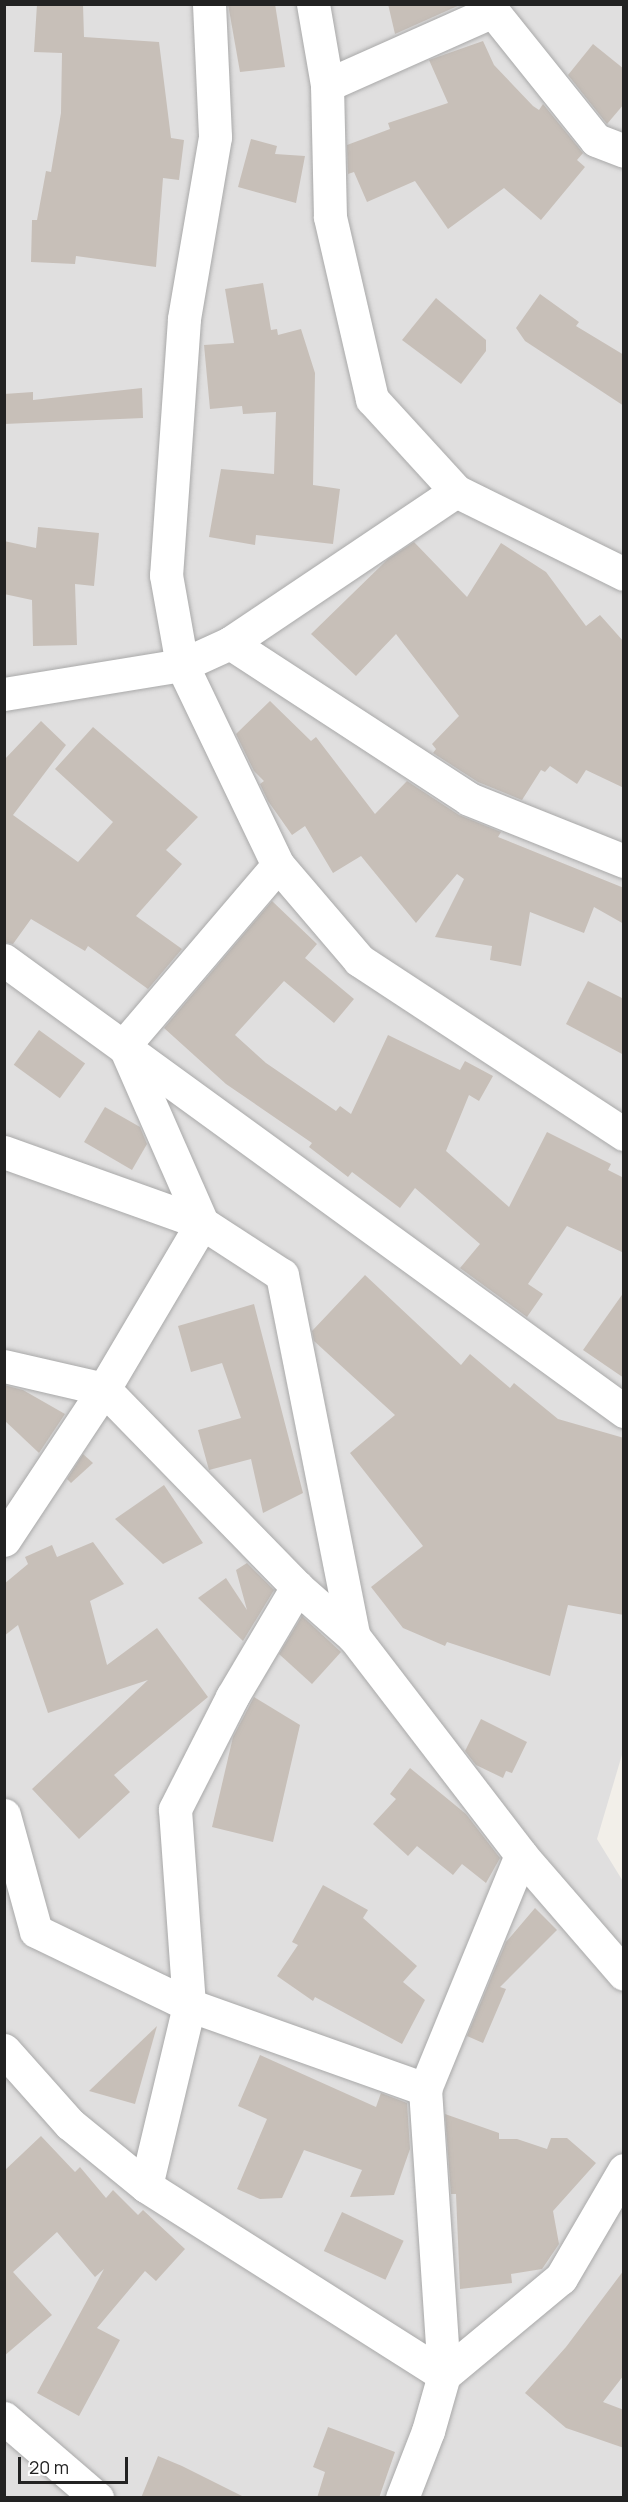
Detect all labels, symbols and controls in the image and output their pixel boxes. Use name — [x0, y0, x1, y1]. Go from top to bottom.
scale bar — [21, 2445, 130, 2483]
text: 20 m — [29, 2455, 69, 2479]

